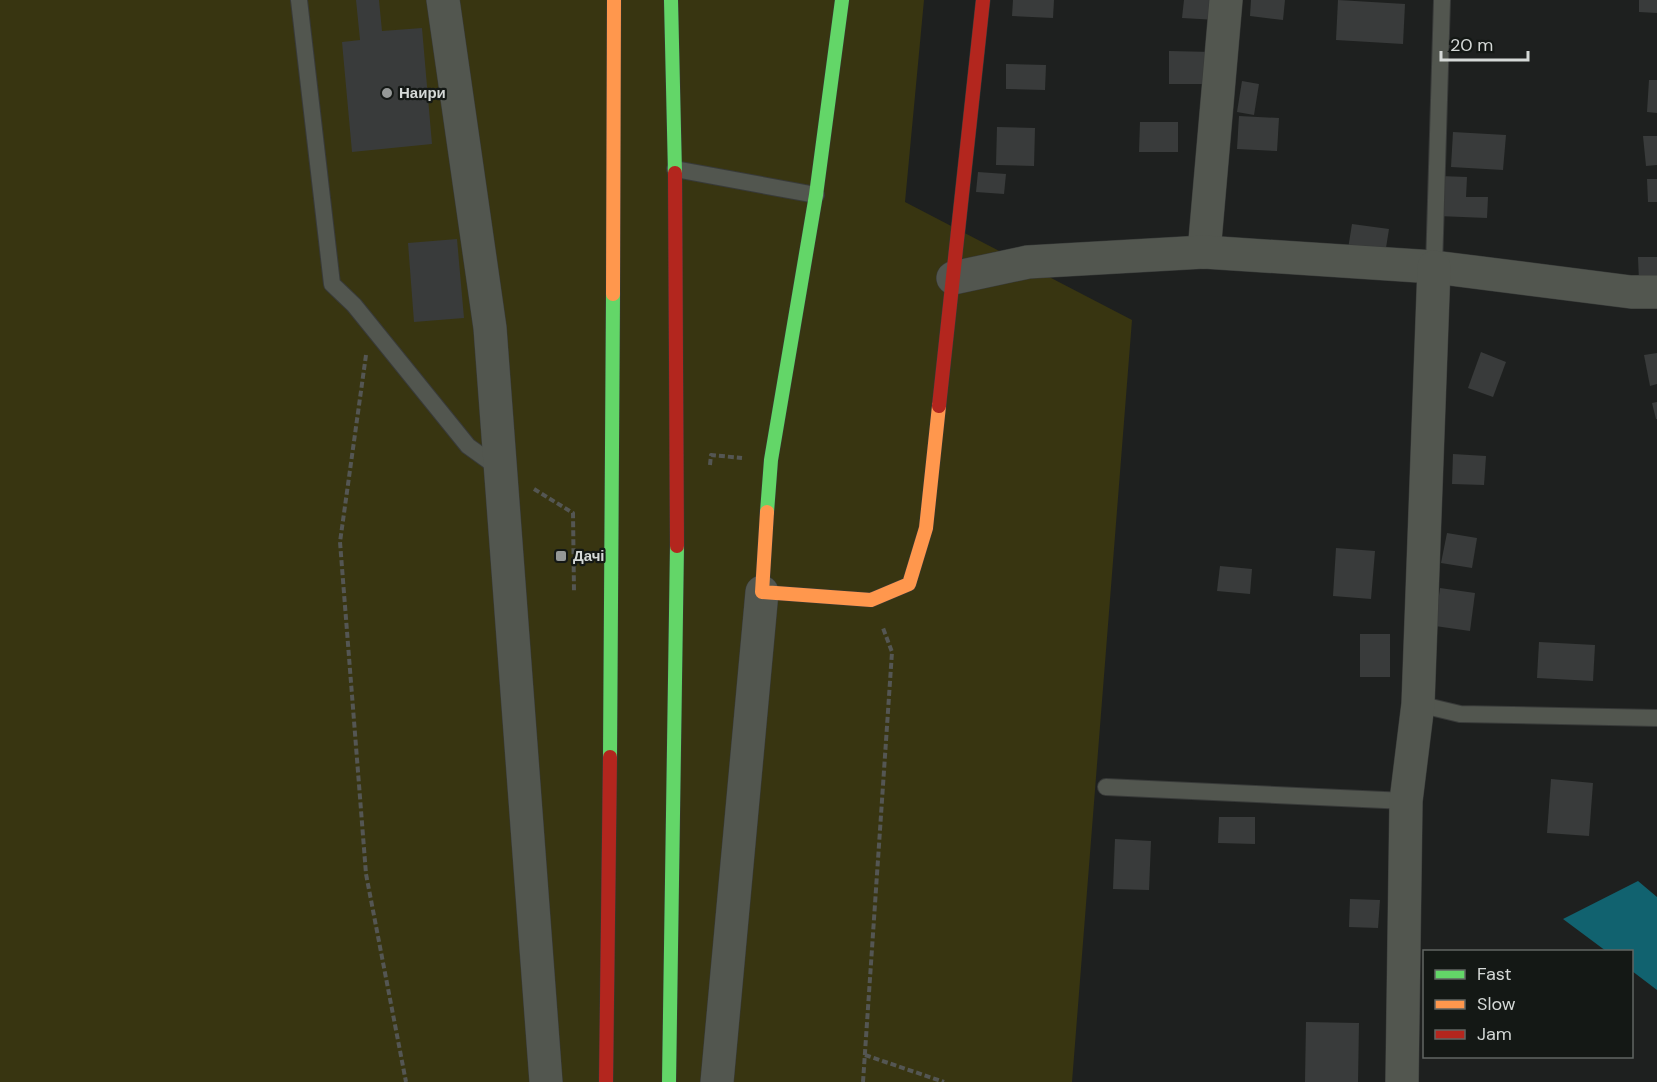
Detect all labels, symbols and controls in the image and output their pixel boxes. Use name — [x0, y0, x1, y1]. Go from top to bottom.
scale bar — [1441, 24, 1528, 62]
text: 20 m — [1450, 33, 1493, 57]
place label: Наири — [399, 83, 446, 103]
marker: Наири — [380, 86, 394, 100]
place label: Дачі — [573, 546, 605, 566]
marker: Дачі — [554, 549, 568, 563]
legend — [1423, 950, 1633, 1058]
text: Fast — [1477, 962, 1512, 986]
text: Slow — [1477, 992, 1516, 1016]
text: Jam — [1477, 1022, 1512, 1046]

